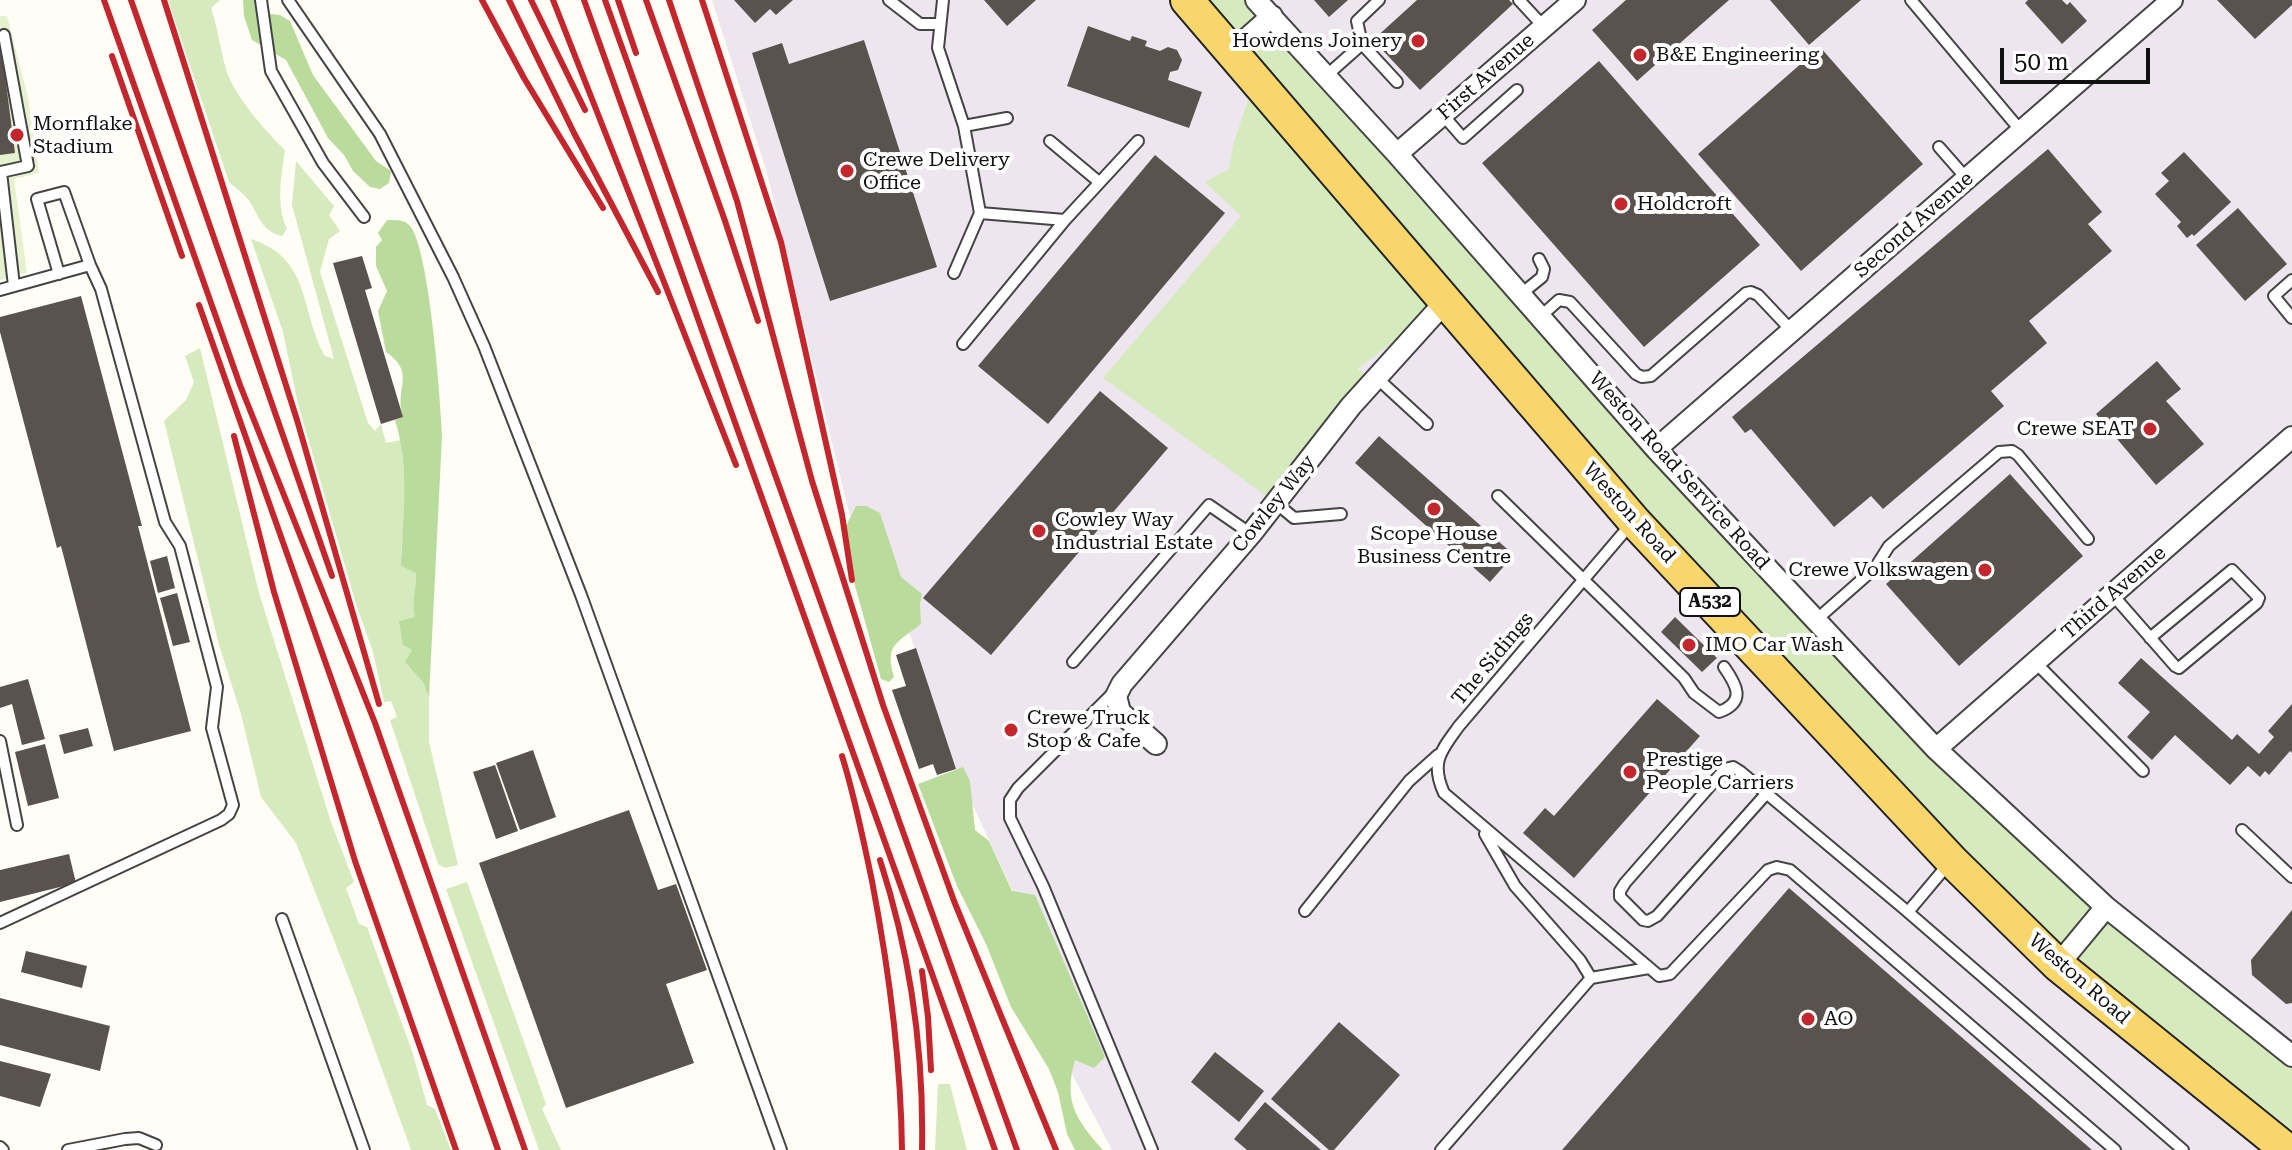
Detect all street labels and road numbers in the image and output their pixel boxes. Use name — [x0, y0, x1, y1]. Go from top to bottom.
street label: First Avenue — [1433, 28, 1539, 126]
street label: Second Avenue — [1850, 167, 1978, 283]
street label: Weston Road Service Road — [1584, 367, 1774, 575]
street label: Cowley Way — [1227, 450, 1321, 558]
street label: Weston Road — [1578, 458, 1680, 568]
street label: Third Avenue — [2057, 541, 2171, 645]
road number: A532 — [1680, 588, 1740, 616]
street label: The Sidings — [1447, 608, 1539, 710]
street label: Weston Road — [2023, 928, 2135, 1030]

